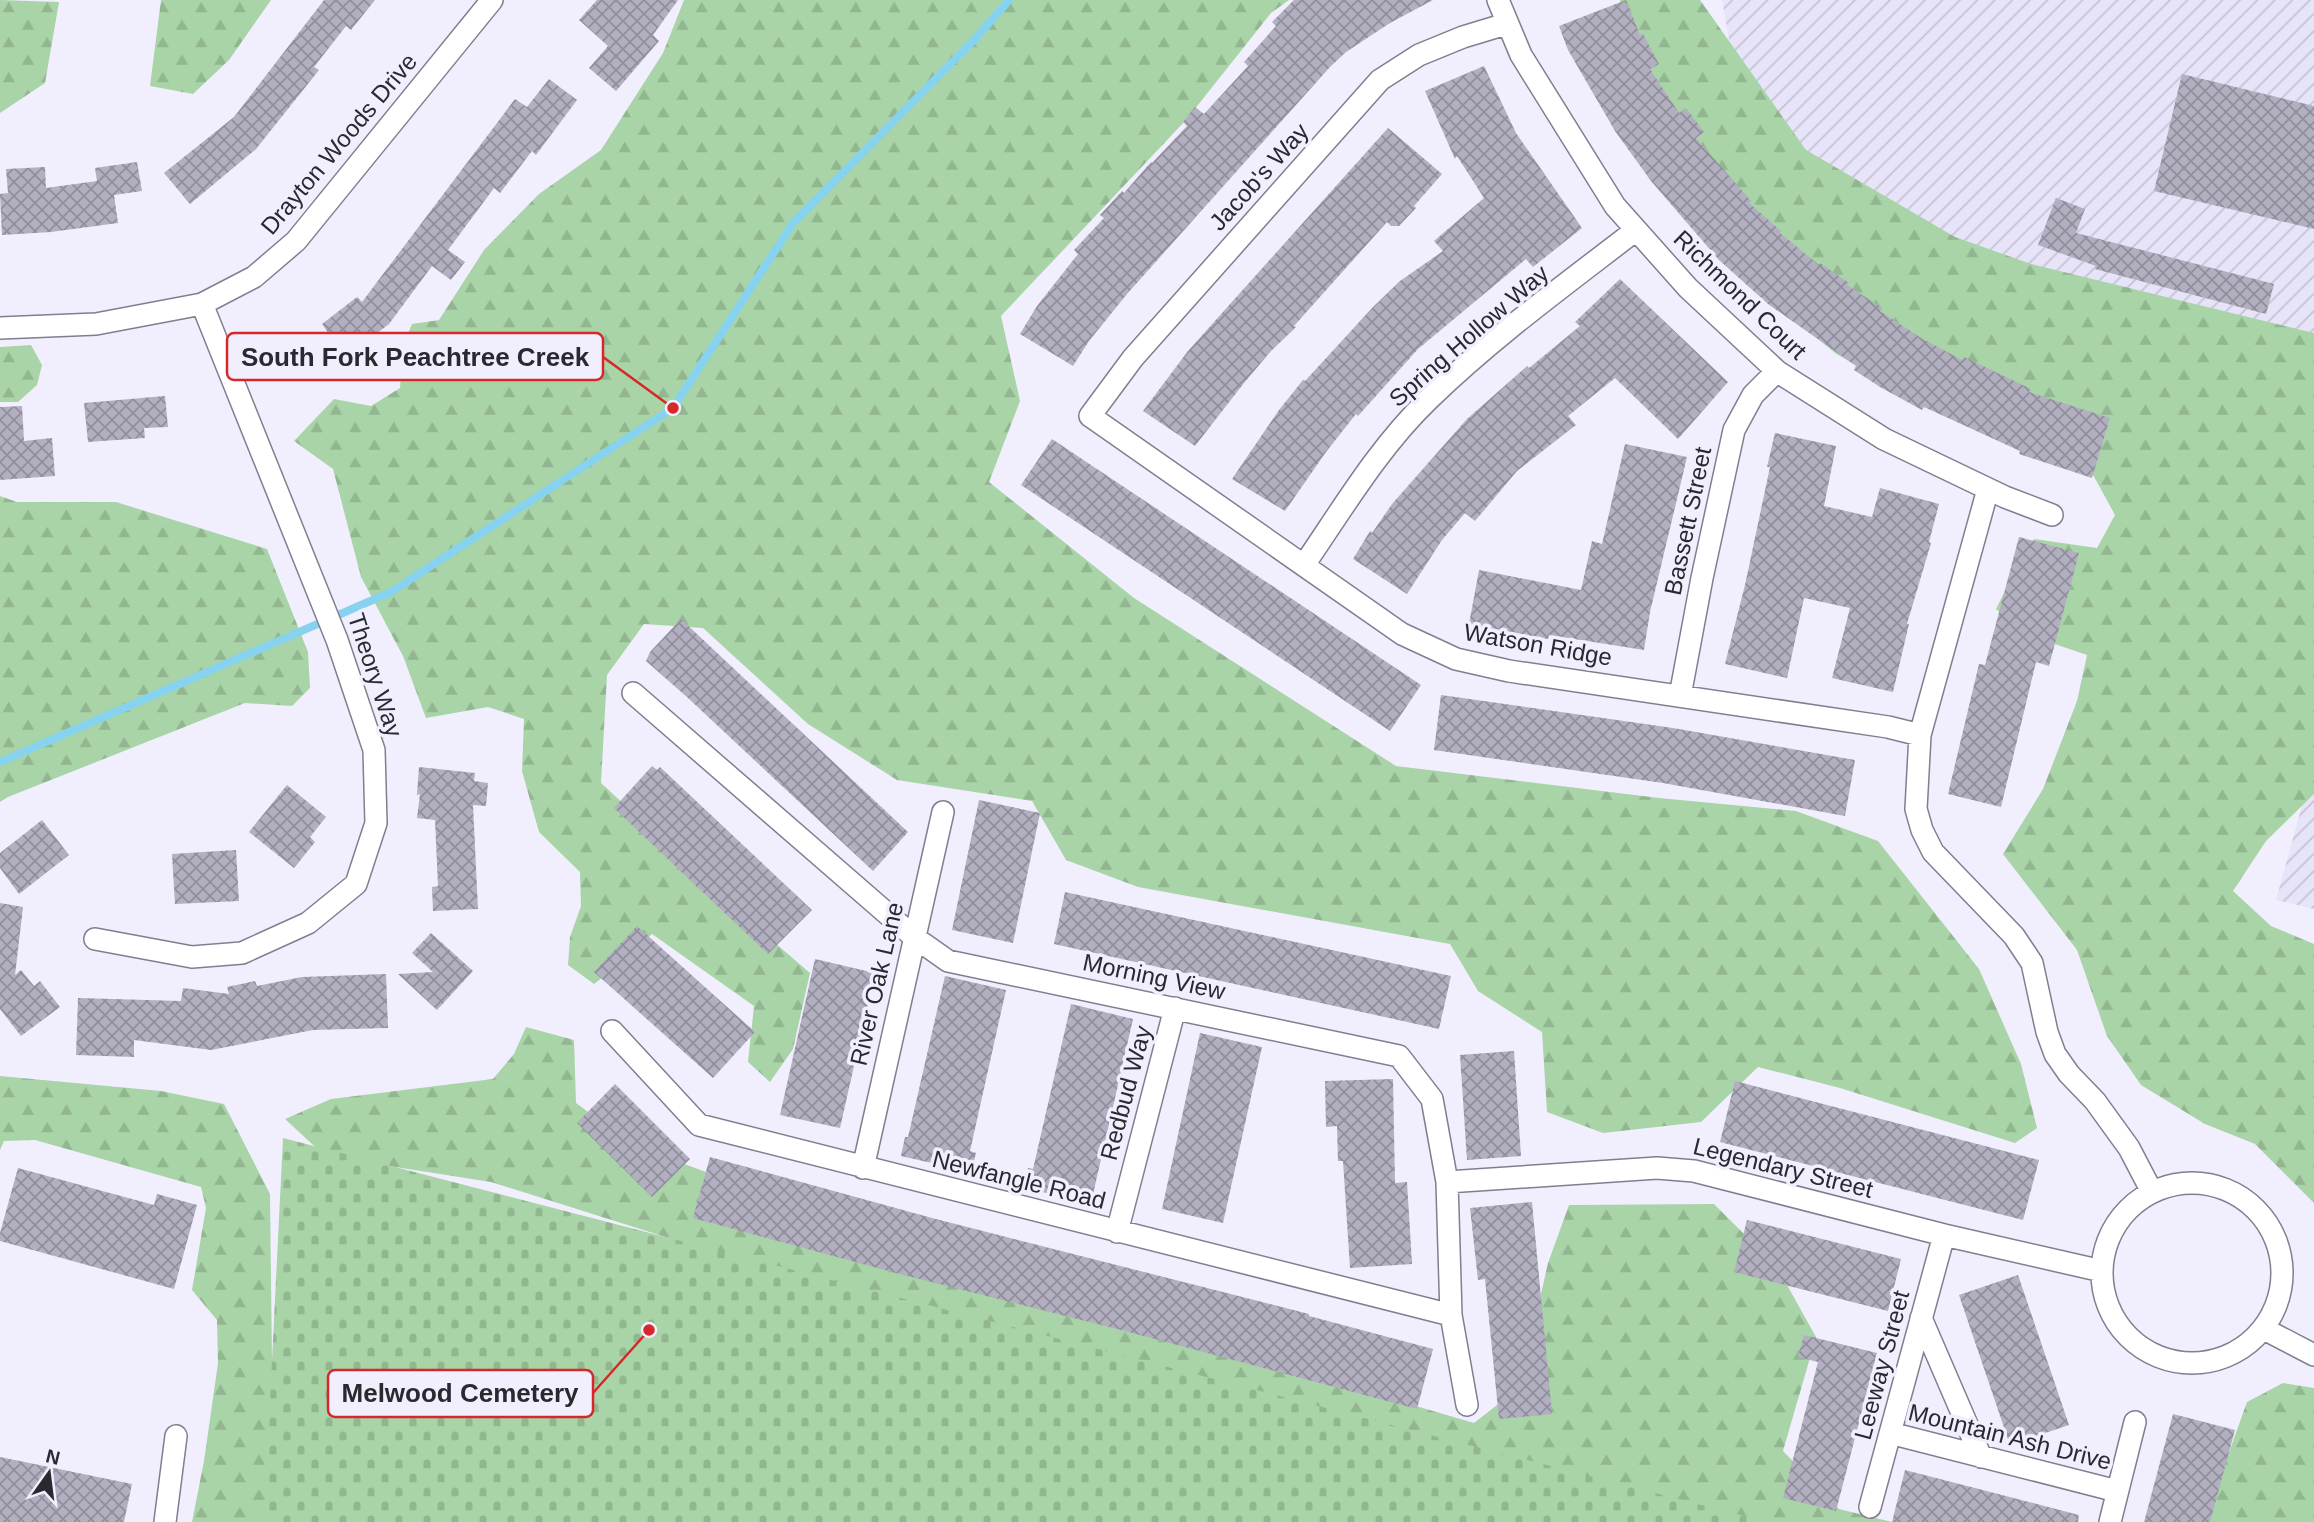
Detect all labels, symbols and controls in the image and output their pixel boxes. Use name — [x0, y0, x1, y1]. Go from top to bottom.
street label: Drayton Woods Drive — [255, 48, 422, 240]
street label: Jacob's Way — [1204, 118, 1314, 236]
street label: Richmond Court — [1669, 225, 1812, 365]
street label: Spring Hollow Way — [1384, 259, 1554, 412]
callout: South Fork Peachtree Creek — [227, 333, 603, 380]
text: South Fork Peachtree Creek — [241, 342, 590, 372]
street label: Bassett Street — [1659, 444, 1716, 597]
street label: Theory Way — [343, 610, 408, 740]
street label: Watson Ridge — [1462, 618, 1614, 671]
street label: River Oak Lane — [845, 900, 908, 1068]
street label: Morning View — [1080, 948, 1228, 1005]
street label: Redbud Way — [1095, 1023, 1156, 1163]
street label: Legendary Street — [1691, 1132, 1876, 1203]
street label: Newfangle Road — [930, 1145, 1108, 1214]
street label: Leeway Street — [1849, 1287, 1914, 1442]
callout: Melwood Cemetery — [328, 1370, 593, 1417]
text: Melwood Cemetery — [342, 1378, 579, 1408]
street label: Mountain Ash Drive — [1906, 1398, 2114, 1475]
north arrow — [14, 1438, 84, 1508]
text: N — [44, 1445, 62, 1469]

